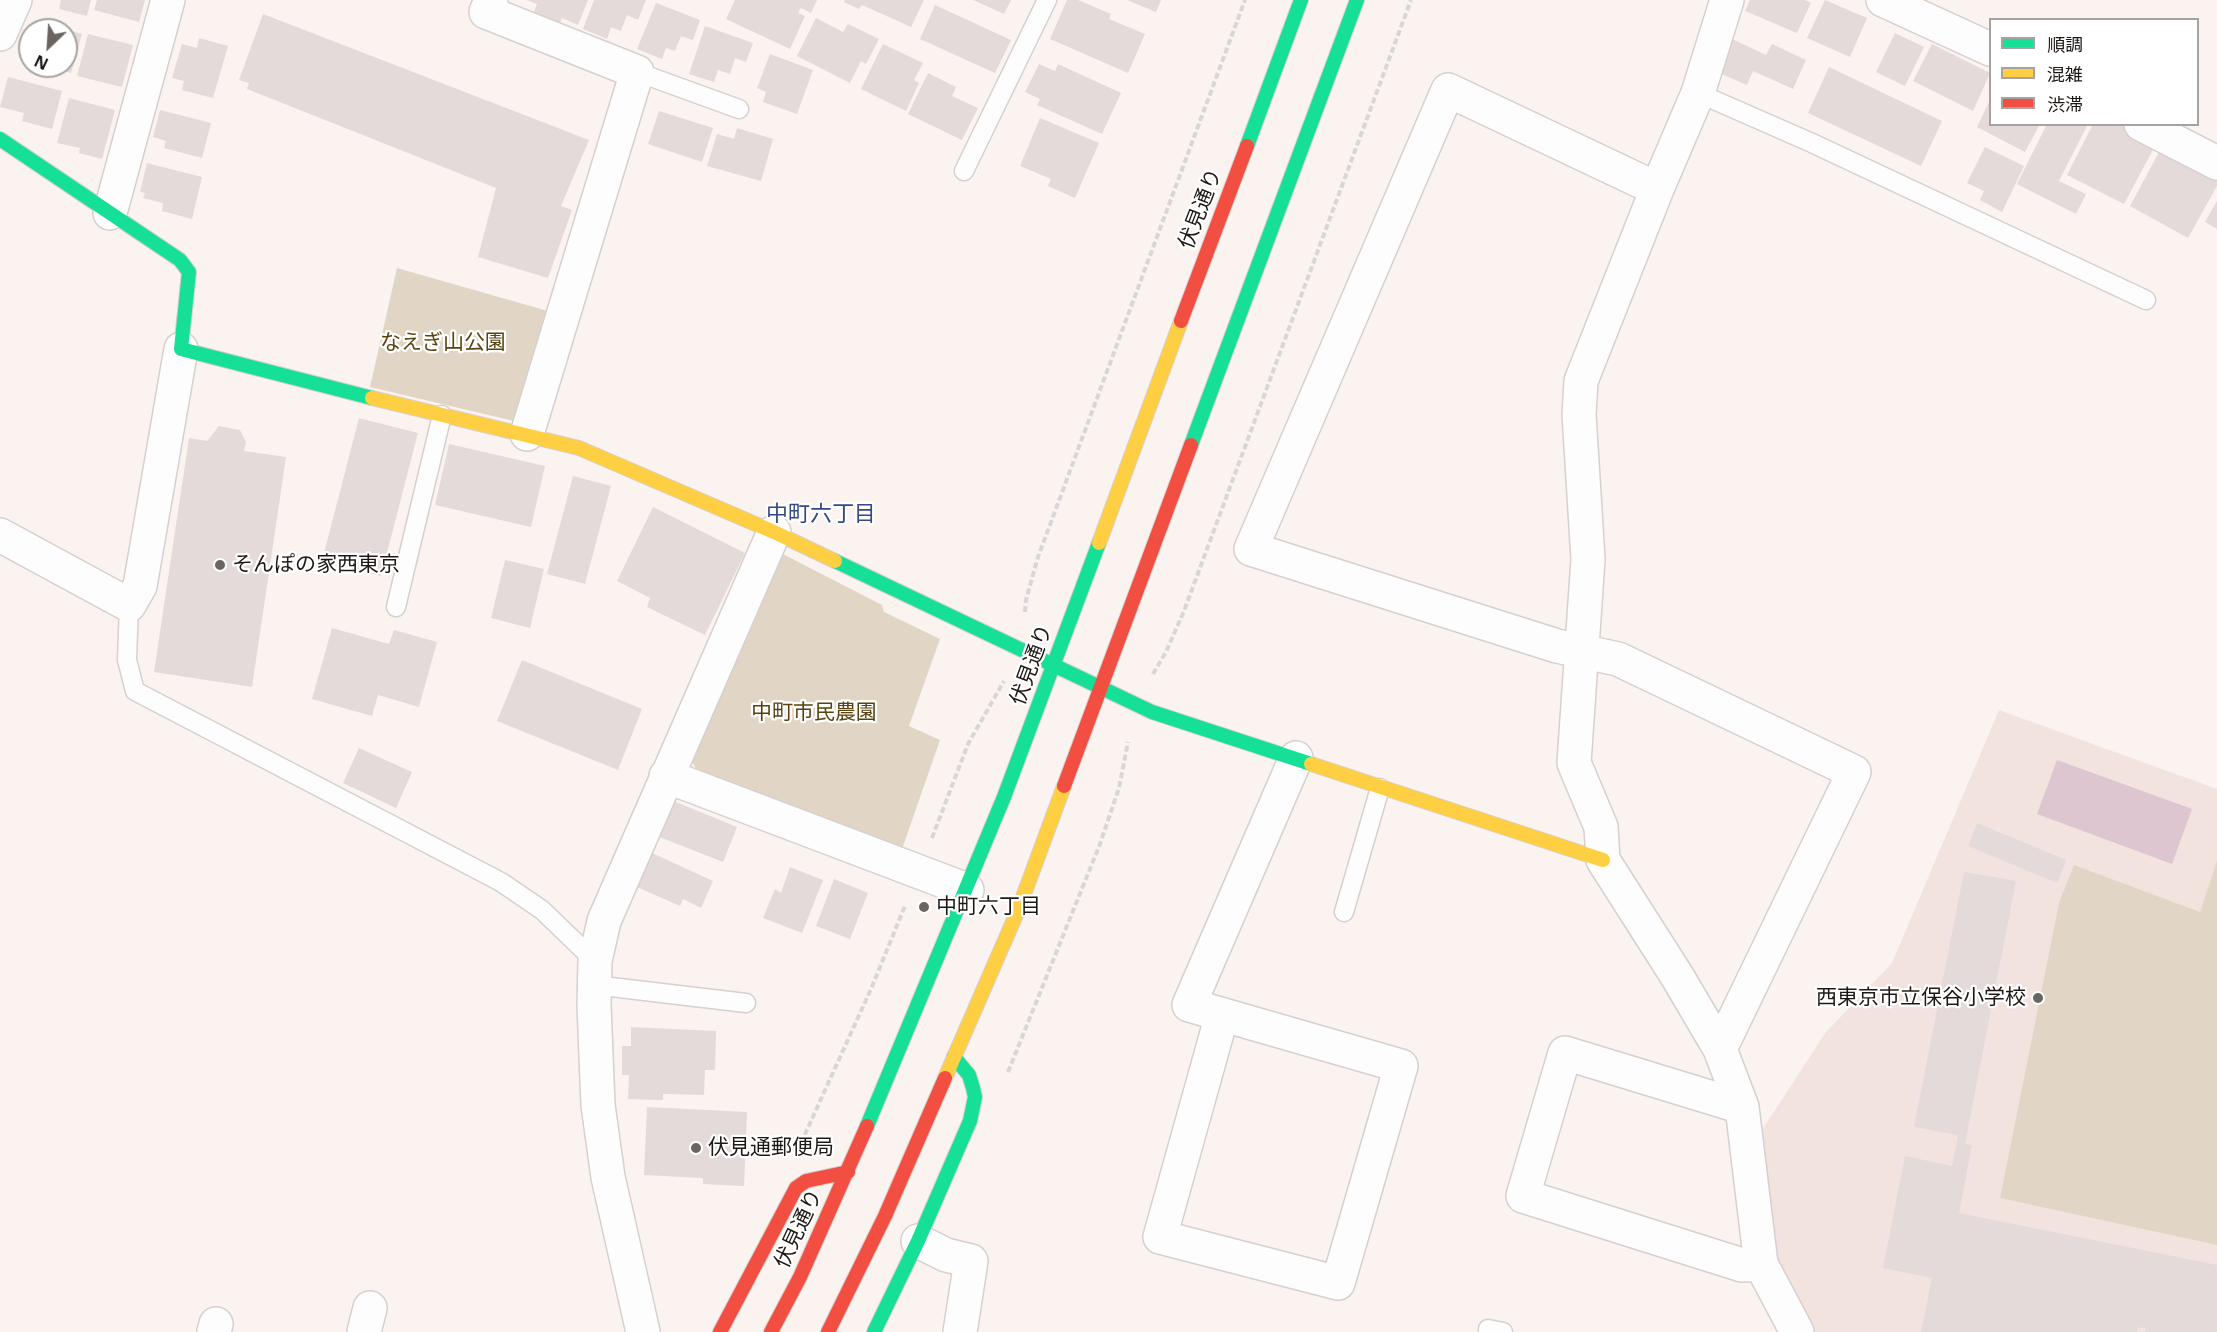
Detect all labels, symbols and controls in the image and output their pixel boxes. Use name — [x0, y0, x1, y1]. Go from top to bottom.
north arrow — [18, 18, 78, 78]
legend — [1989, 18, 2199, 126]
text: 順調 — [2047, 32, 2083, 56]
text: N — [31, 50, 52, 75]
text: 混雑 — [2047, 62, 2083, 86]
text: 渋滞 — [2047, 92, 2083, 116]
street label: 伏見通り — [1174, 165, 1228, 253]
park label: なえぎ山公園 — [380, 330, 506, 356]
district label: 中町六丁目 — [766, 502, 876, 528]
place label: そんぽの家西東京 — [232, 552, 400, 578]
marker: そんぽの家西東京 — [213, 558, 227, 572]
street label: 伏見通り — [1006, 621, 1058, 709]
park label: 中町市民農園 — [751, 700, 877, 726]
place label: 中町六丁目 — [936, 894, 1041, 920]
marker: 中町六丁目 — [917, 900, 931, 914]
place label: 西東京市立保谷小学校 — [1816, 985, 2026, 1011]
marker: 西東京市立保谷小学校 — [2031, 991, 2045, 1005]
place label: 伏見通郵便局 — [708, 1135, 834, 1161]
marker: 伏見通郵便局 — [689, 1141, 703, 1155]
street label: 伏見通り — [770, 1186, 828, 1272]

